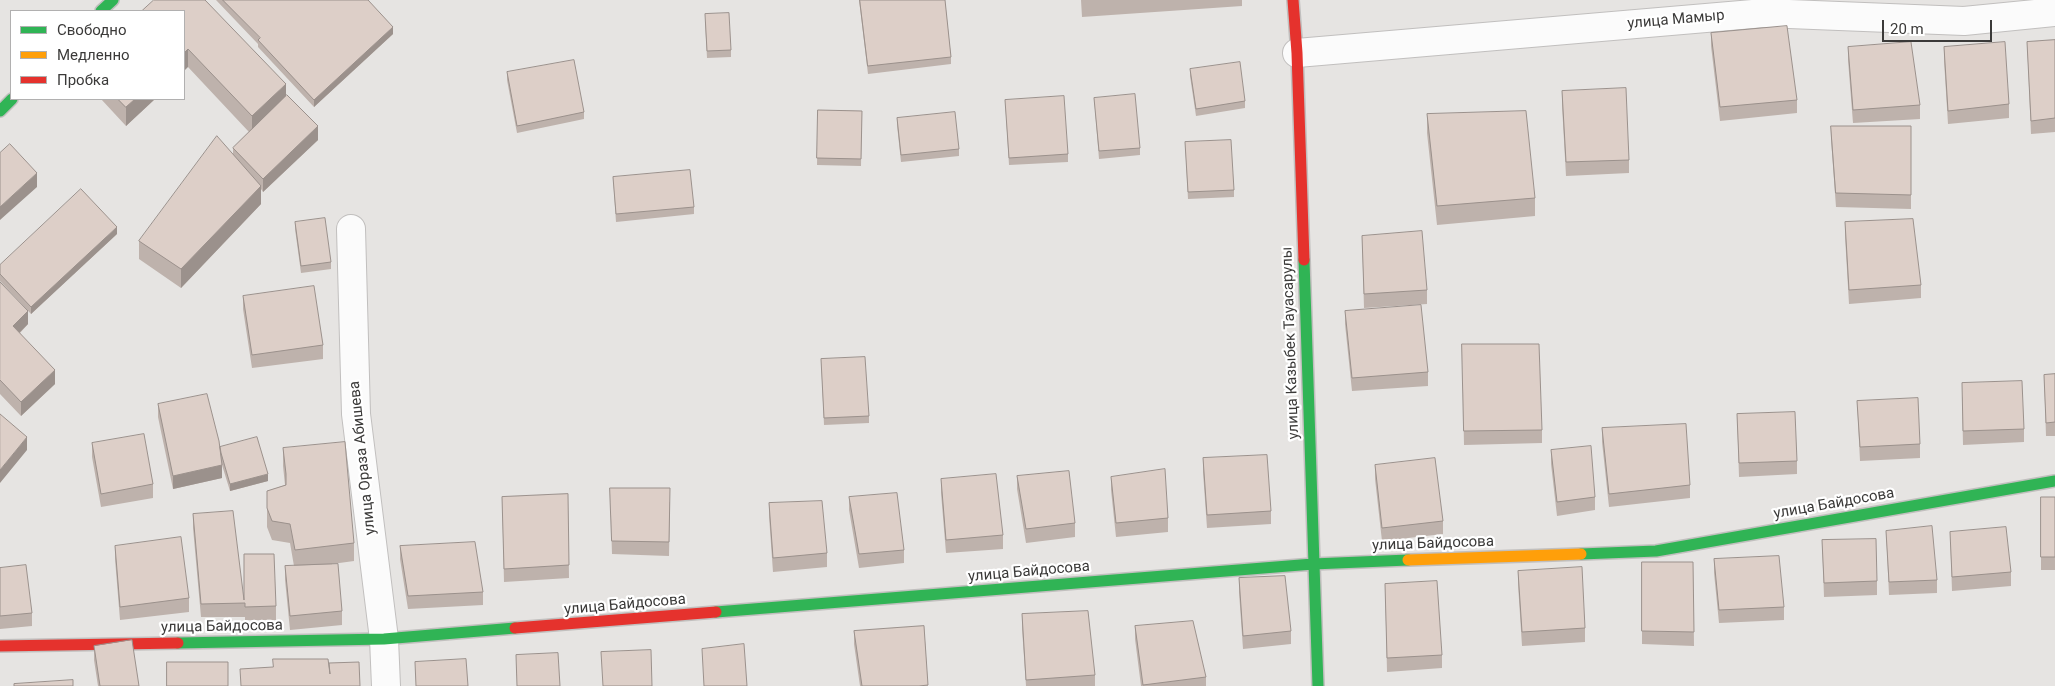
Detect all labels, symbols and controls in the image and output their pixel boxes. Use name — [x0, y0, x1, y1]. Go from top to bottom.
street label: улица Мамыр — [1627, 7, 1725, 33]
legend — [10, 10, 185, 100]
scale bar — [1885, 10, 1995, 42]
text: 20 m — [1890, 20, 1924, 38]
text: Свободно — [57, 21, 126, 39]
text: Медленно — [57, 46, 130, 64]
text: Пробка — [57, 71, 109, 89]
street label: улица Казыбек Тауасарулы — [1279, 246, 1303, 440]
street label: улица Ораза Абишева — [346, 380, 380, 536]
street label: улица Байдосова — [1772, 485, 1896, 523]
street label: улица Байдосова — [1372, 533, 1494, 555]
street label: улица Байдосова — [967, 558, 1091, 586]
street label: улица Байдосова — [563, 591, 687, 619]
street label: улица Байдосова — [161, 617, 283, 637]

